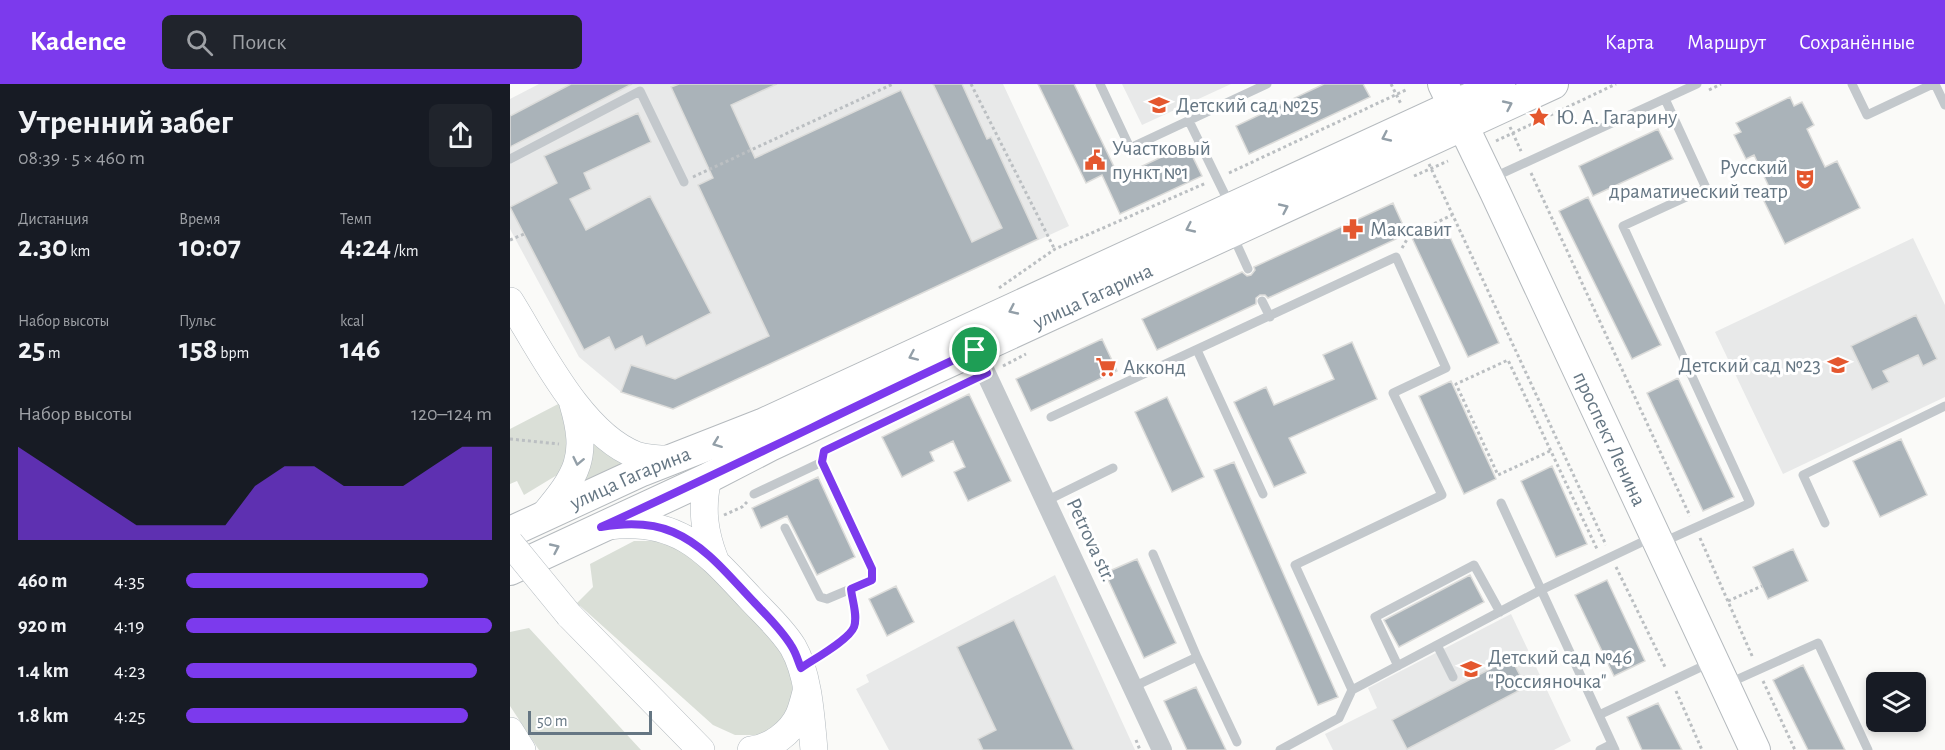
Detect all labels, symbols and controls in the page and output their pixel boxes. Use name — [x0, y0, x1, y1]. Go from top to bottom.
search box — [162, 15, 582, 69]
icon: search — [183, 26, 216, 59]
text: Kadence — [30, 28, 126, 56]
text: Поиск — [231, 31, 286, 53]
text: Карта — [1605, 32, 1654, 53]
text: Маршрут — [1687, 32, 1766, 53]
text: Сохранённые — [1799, 32, 1915, 53]
school or university icon: Детский сад №25 — [1147, 93, 1171, 117]
place label: Детский сад №25 — [1176, 95, 1319, 116]
one-way arrow — [1502, 100, 1513, 112]
button: share — [429, 104, 492, 167]
place icon: Ю. А. Гагарину — [1527, 105, 1551, 129]
text: Утренний забег — [18, 107, 233, 140]
place label: Ю. А. Гагарину — [1556, 107, 1677, 128]
one-way arrow — [1381, 130, 1392, 142]
place label: Участковый пункт №1 — [1112, 138, 1211, 183]
text: 08:39 · 5 × 460 m — [18, 148, 145, 168]
public building icon: Участковый пункт №1 — [1083, 148, 1107, 172]
place label: Русский драматический театр — [1609, 157, 1788, 202]
theatre icon: Русский драматический театр — [1793, 167, 1817, 191]
one-way arrow — [1277, 203, 1288, 215]
text: Дистанция — [18, 211, 89, 227]
text: Время — [179, 211, 221, 227]
text: Темп — [340, 211, 372, 227]
pharmacy icon: Максавит — [1341, 217, 1365, 241]
place label: Максавит — [1370, 219, 1452, 240]
one-way arrow — [1185, 220, 1196, 232]
text: 2.30 — [18, 232, 68, 262]
text: 10:07 — [179, 232, 241, 262]
text: 4:24 — [340, 232, 391, 262]
text: km — [68, 243, 90, 259]
text: /km — [391, 243, 419, 259]
street label: улица Гагарина — [1029, 259, 1156, 333]
one-way arrow — [1008, 302, 1019, 314]
text: Набор высоты — [18, 313, 109, 329]
text: Пульс — [179, 313, 216, 329]
text: kcal — [340, 313, 364, 329]
pin — [949, 324, 1000, 375]
icon: arrive — [958, 333, 991, 366]
text: 25 — [18, 334, 45, 364]
text: 158 — [179, 334, 218, 364]
text: 146 — [340, 334, 380, 364]
text: m — [45, 345, 61, 361]
text: bpm — [218, 345, 249, 361]
one-way arrow — [909, 348, 920, 360]
school or university icon: Детский сад №23 — [1826, 353, 1850, 377]
supermarket icon: Акконд — [1094, 355, 1118, 379]
place label: Детский сад №23 — [1678, 355, 1821, 376]
place label: Акконд — [1123, 357, 1186, 378]
street label: проспект Ленина — [1570, 368, 1650, 510]
text: Набор высоты — [18, 404, 132, 424]
text: 120–124 m — [411, 404, 492, 424]
one-way arrow — [712, 435, 723, 448]
street label: улица Гагарина — [566, 442, 694, 514]
one-way arrow — [572, 456, 585, 466]
street label: Petrova str. — [1063, 495, 1119, 585]
one-way arrow — [549, 544, 560, 556]
text: 460 m — [18, 571, 67, 591]
text: 4:35 — [114, 571, 145, 591]
text: 920 m — [18, 616, 67, 636]
text: 4:19 — [114, 616, 144, 636]
place label: Детский сад №46 "Россияночка" — [1488, 647, 1632, 692]
school or university icon: Детский сад №46 "Россияночка" — [1459, 657, 1483, 681]
text: 1.4 km — [18, 661, 69, 681]
text: 4:23 — [114, 661, 146, 681]
map controls — [1866, 672, 1926, 732]
button: layers — [1866, 672, 1926, 732]
text: 1.8 km — [18, 706, 69, 726]
text: 4:25 — [114, 706, 146, 726]
scale bar — [528, 708, 652, 736]
text: 50 m — [537, 713, 568, 729]

